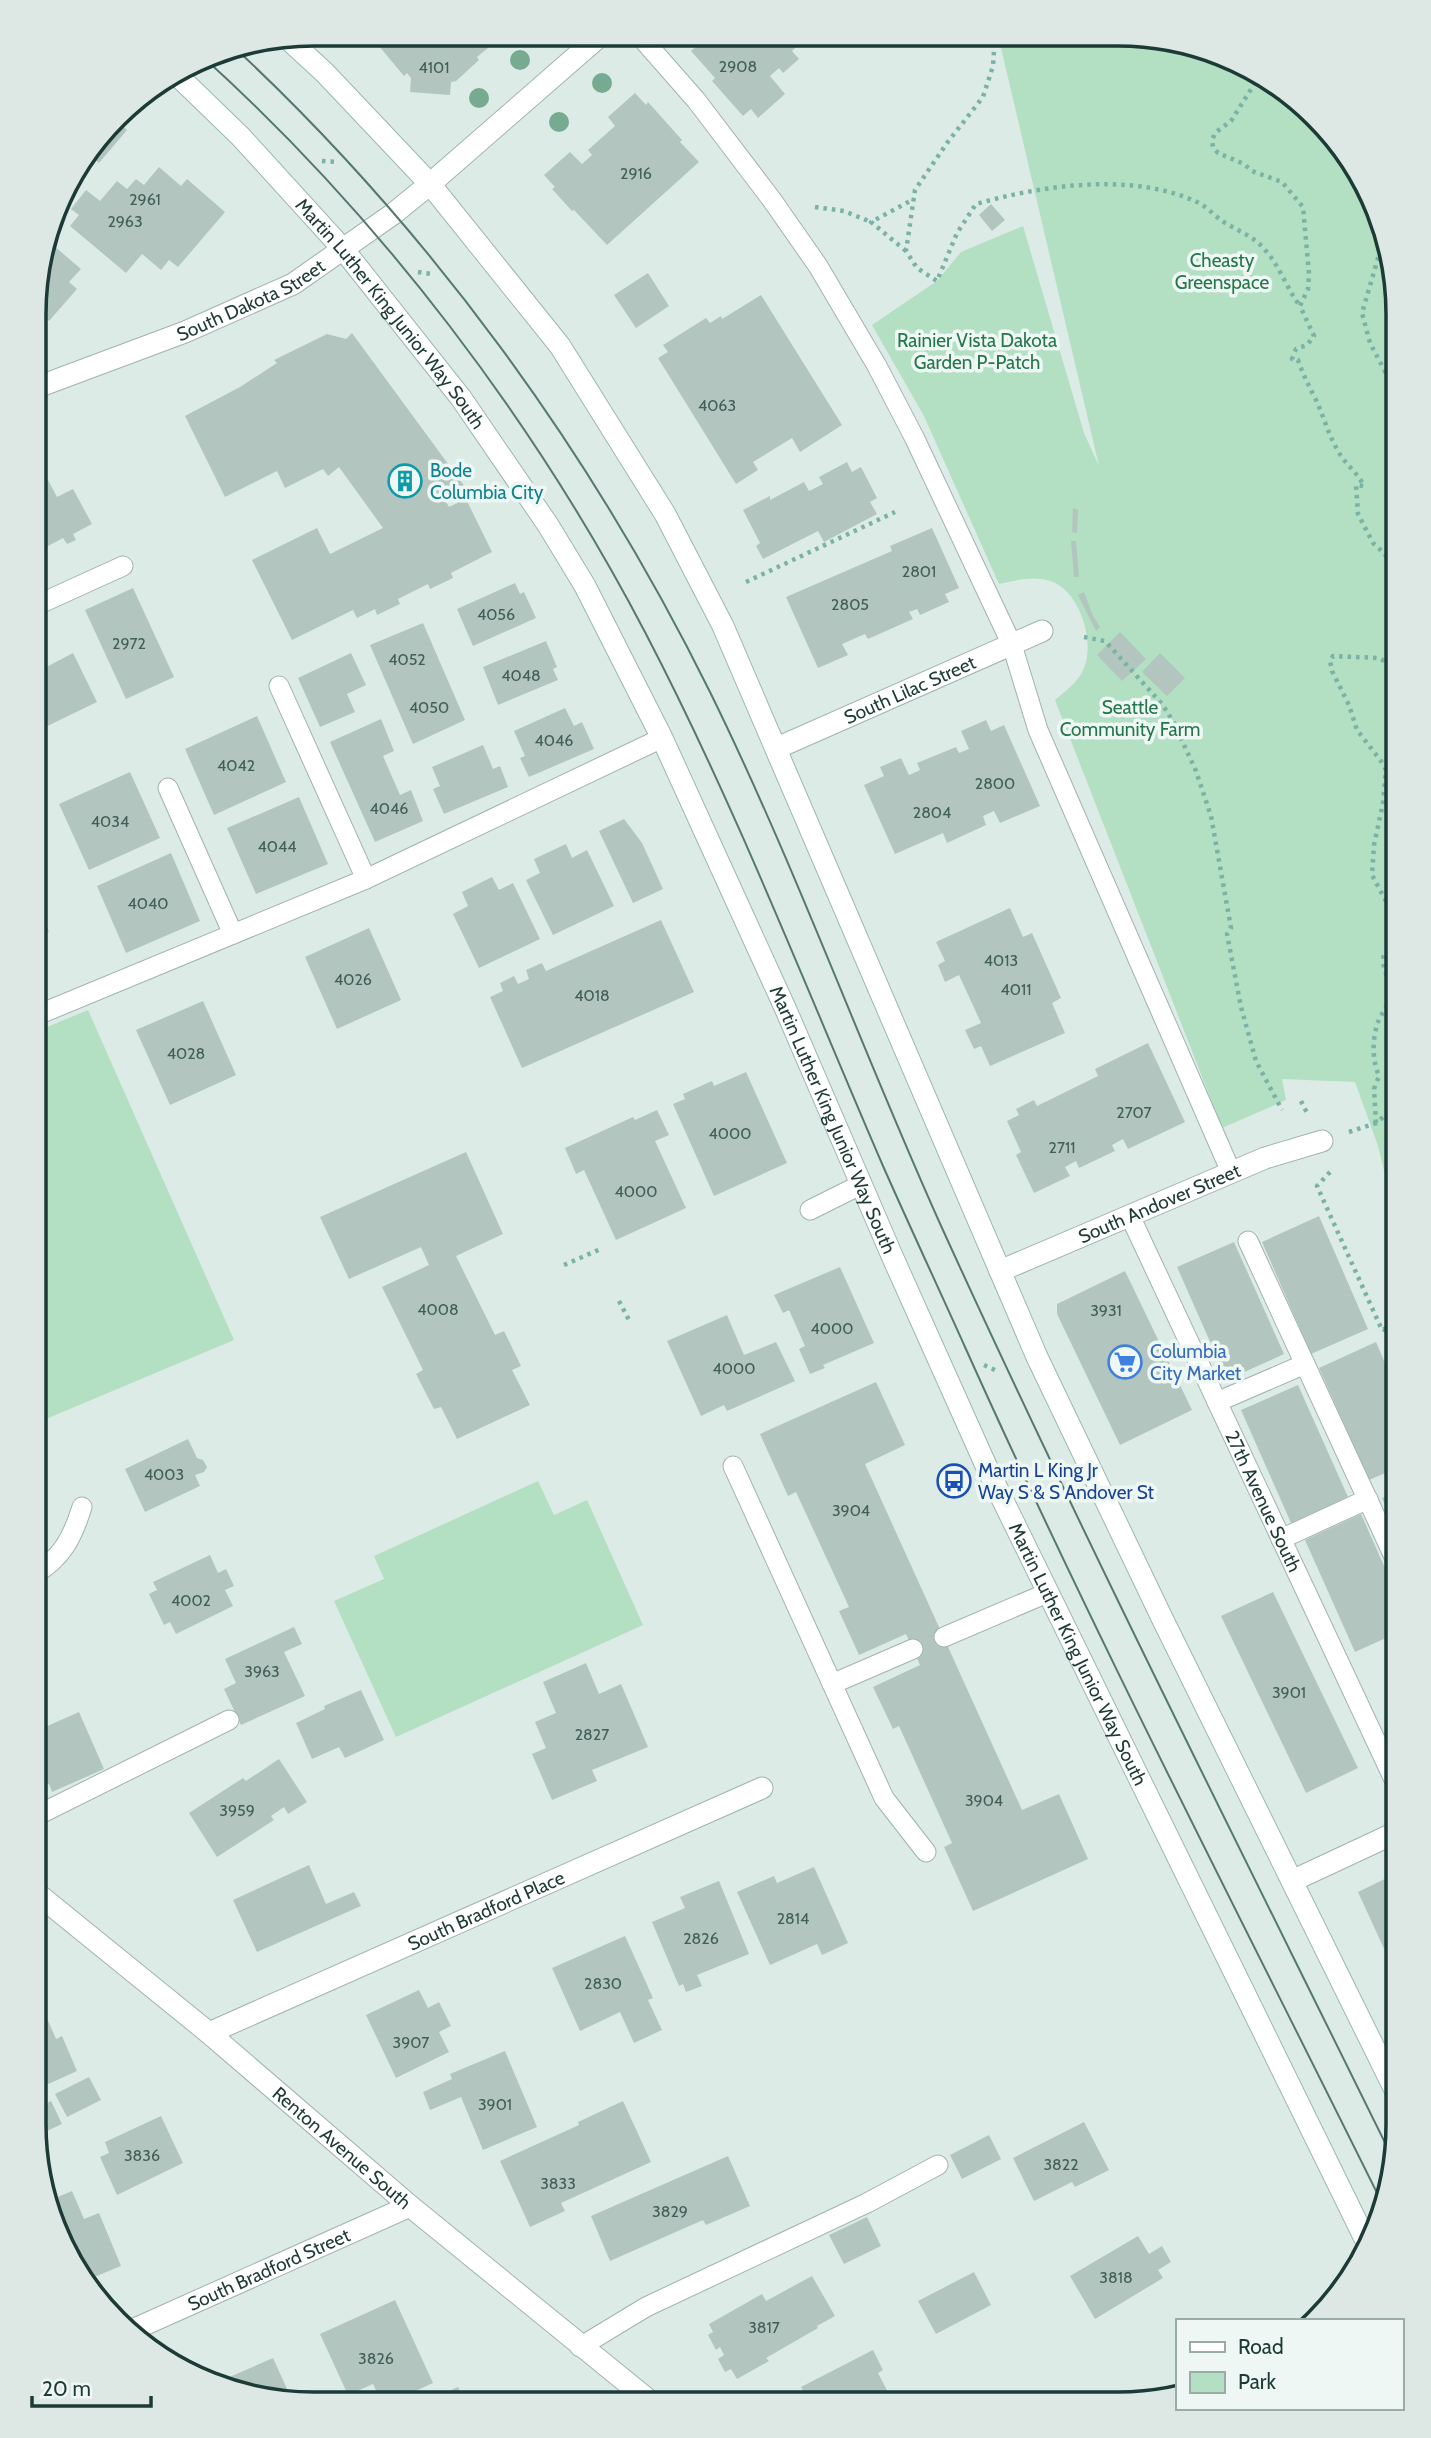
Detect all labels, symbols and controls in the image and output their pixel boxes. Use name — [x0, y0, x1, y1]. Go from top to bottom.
house number: 2908 — [719, 57, 757, 76]
house number: 4101 — [419, 58, 449, 77]
house number: 2916 — [620, 164, 652, 183]
house number: 2961 — [129, 190, 161, 209]
street label: Martin Luther King Junior Way South — [291, 193, 490, 433]
house number: 2963 — [107, 212, 143, 231]
park label: Cheasty Greenspace — [1175, 249, 1269, 294]
street label: South Dakota Street — [173, 254, 330, 346]
park label: Rainier Vista Dakota Garden P-Patch — [897, 329, 1057, 374]
house number: 4063 — [698, 396, 736, 415]
place label: Bode Columbia City — [430, 459, 544, 504]
building icon: Bode Columbia City — [386, 462, 424, 500]
house number: 2801 — [902, 562, 936, 581]
house number: 2805 — [831, 595, 869, 614]
house number: 4056 — [477, 605, 515, 624]
house number: 2972 — [112, 634, 146, 653]
house number: 4052 — [388, 650, 426, 669]
street label: South Lilac Street — [840, 650, 980, 729]
house number: 4048 — [501, 666, 541, 685]
park label: Seattle Community Farm — [1060, 696, 1200, 741]
house number: 4050 — [409, 698, 449, 717]
house number: 4046 — [535, 731, 573, 750]
house number: 4042 — [217, 756, 255, 775]
house number: 2800 — [975, 774, 1015, 793]
house number: 4046 — [370, 799, 408, 818]
house number: 2804 — [913, 803, 951, 822]
house number: 4034 — [91, 812, 129, 831]
house number: 4044 — [258, 837, 296, 856]
house number: 4040 — [128, 894, 168, 913]
house number: 4013 — [984, 951, 1018, 970]
house number: 4026 — [334, 970, 372, 989]
house number: 4011 — [1001, 980, 1031, 999]
street label: Martin Luther King Junior Way South — [765, 982, 901, 1257]
house number: 4018 — [574, 986, 610, 1005]
house number: 4028 — [167, 1044, 205, 1063]
house number: 2707 — [1116, 1103, 1152, 1122]
house number: 4000 — [709, 1124, 751, 1143]
house number: 2711 — [1049, 1138, 1075, 1157]
street label: South Andover Street — [1075, 1158, 1244, 1248]
house number: 4000 — [615, 1182, 657, 1201]
house number: 4008 — [417, 1300, 459, 1319]
house number: 3931 — [1090, 1301, 1122, 1320]
house number: 4000 — [811, 1319, 853, 1338]
place label: Columbia City Market — [1150, 1340, 1242, 1385]
supermarket icon: Columbia City Market — [1106, 1343, 1144, 1381]
house number: 4000 — [713, 1359, 755, 1378]
street label: 27th Avenue South — [1221, 1427, 1307, 1576]
place label: Martin L King Jr Way S & S Andover St — [978, 1459, 1155, 1504]
bus stop icon: Martin L King Jr Way S & S Andover St — [935, 1462, 973, 1500]
house number: 4003 — [144, 1465, 184, 1484]
house number: 3904 — [832, 1501, 870, 1520]
street label: Martin Luther King Junior Way South — [1004, 1519, 1152, 1789]
house number: 4002 — [171, 1591, 211, 1610]
house number: 3963 — [244, 1662, 280, 1681]
house number: 3901 — [1272, 1683, 1306, 1702]
house number: 2827 — [575, 1725, 609, 1744]
house number: 3904 — [965, 1791, 1003, 1810]
house number: 3959 — [219, 1801, 255, 1820]
street label: South Bradford Place — [404, 1865, 568, 1955]
house number: 2814 — [777, 1909, 809, 1928]
house number: 2826 — [683, 1929, 719, 1948]
house number: 2830 — [584, 1974, 622, 1993]
house number: 3907 — [393, 2033, 429, 2052]
street label: Renton Avenue South — [268, 2082, 416, 2214]
house number: 3901 — [478, 2095, 512, 2114]
house number: 3836 — [124, 2146, 160, 2165]
house number: 3822 — [1043, 2155, 1079, 2174]
house number: 3833 — [540, 2174, 576, 2193]
house number: 3829 — [652, 2202, 688, 2221]
street label: South Bradford Street — [184, 2223, 354, 2315]
house number: 3818 — [1099, 2268, 1133, 2287]
house number: 3817 — [748, 2318, 780, 2337]
legend — [1176, 2319, 1403, 2410]
text: Road — [1238, 2334, 1284, 2359]
house number: 3826 — [358, 2349, 394, 2368]
scale bar — [32, 2364, 150, 2408]
text: Park — [1238, 2369, 1276, 2394]
text: 20 m — [42, 2376, 91, 2401]

